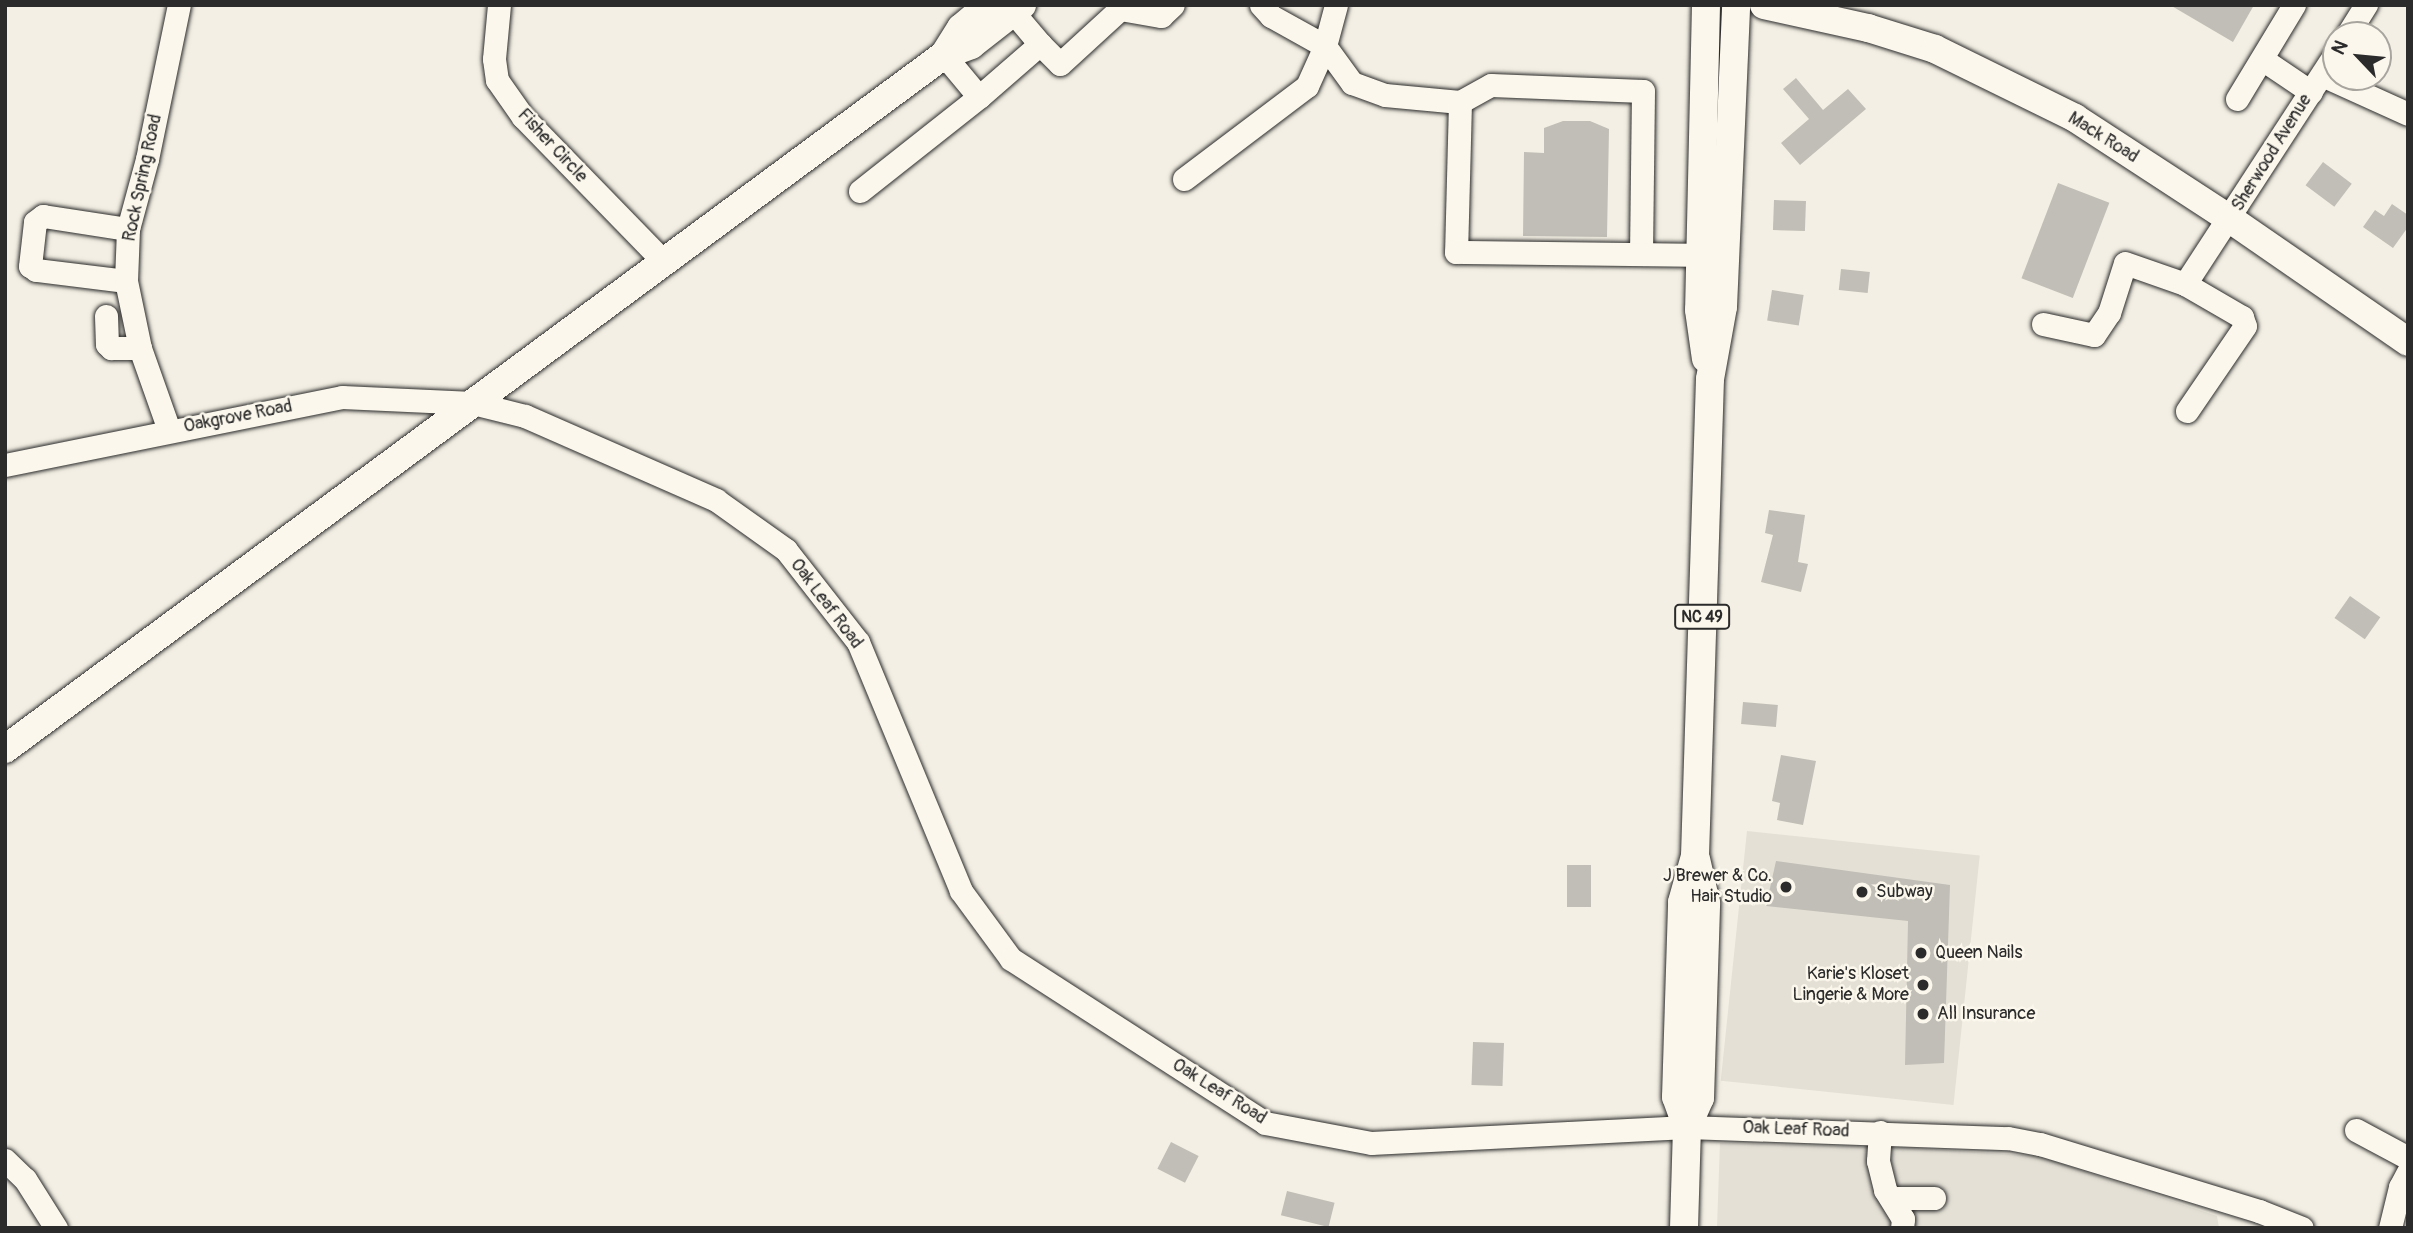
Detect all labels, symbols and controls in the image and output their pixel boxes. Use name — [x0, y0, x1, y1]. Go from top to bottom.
north arrow — [2322, 21, 2392, 91]
text: N — [2326, 37, 2354, 59]
street label: Sherwood Avenue — [2227, 91, 2317, 215]
street label: Fisher Circle — [512, 105, 592, 187]
street label: Mack Road — [2064, 108, 2142, 168]
street label: Rock Spring Road — [119, 112, 167, 244]
street label: Oakgrove Road — [182, 396, 294, 438]
street label: Oak Leaf Road — [785, 555, 867, 653]
road number: NC 49 — [1674, 604, 1730, 630]
place label: J Brewer & Co. Hair Studio — [1663, 866, 1772, 908]
marker: J Brewer & Co. Hair Studio — [1778, 879, 1794, 895]
place label: Subway — [1876, 881, 1933, 903]
marker: Subway — [1854, 884, 1870, 900]
place label: Queen Nails — [1935, 942, 2023, 964]
marker: Queen Nails — [1913, 945, 1929, 961]
place label: Karie's Kloset Lingerie & More — [1793, 964, 1909, 1006]
marker: Karie's Kloset Lingerie & More — [1915, 977, 1931, 993]
place label: All Insurance — [1937, 1003, 2035, 1025]
marker: All Insurance — [1915, 1006, 1931, 1022]
street label: Oak Leaf Road — [1168, 1054, 1270, 1130]
street label: Oak Leaf Road — [1742, 1117, 1850, 1143]

